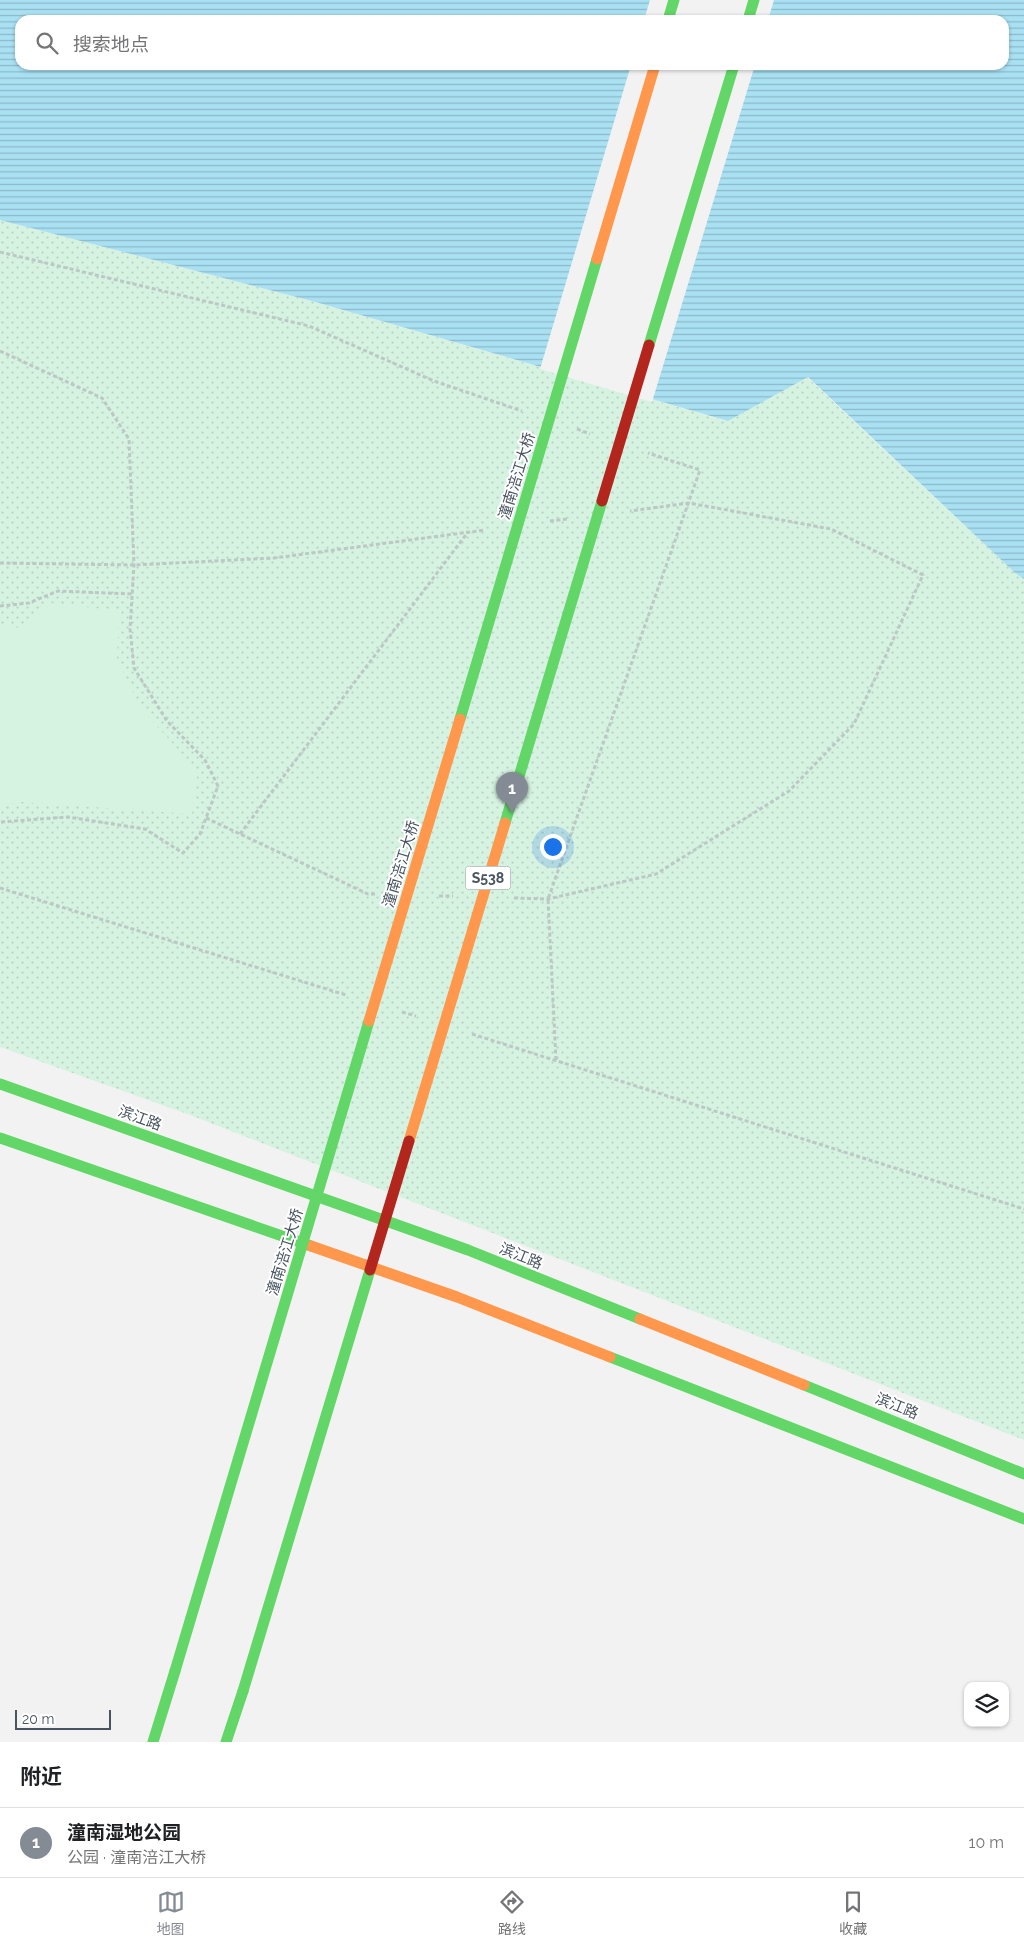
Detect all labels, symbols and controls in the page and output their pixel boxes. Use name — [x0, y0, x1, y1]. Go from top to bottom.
search box — [15, 15, 1009, 70]
icon: search — [33, 29, 61, 57]
text: 搜索地点 — [73, 33, 149, 55]
street label: 潼南涪江大桥 — [495, 430, 539, 522]
pin: 1 — [496, 772, 528, 813]
street label: 潼南涪江大桥 — [379, 818, 423, 910]
your location — [540, 834, 566, 860]
road number: S538 — [466, 866, 510, 890]
street label: 滨江路 — [116, 1102, 164, 1134]
street label: 潼南涪江大桥 — [263, 1206, 307, 1298]
street label: 滨江路 — [497, 1239, 545, 1273]
street label: 滨江路 — [873, 1389, 921, 1423]
map controls — [964, 1682, 1009, 1727]
button: layers — [964, 1682, 1009, 1727]
scale bar — [15, 1707, 111, 1730]
text: 20 m — [22, 1711, 54, 1727]
text: 附近 — [20, 1764, 62, 1789]
text: 潼南湿地公园 — [67, 1821, 181, 1843]
text: 1 — [32, 1833, 40, 1852]
text: 10 m — [969, 1833, 1004, 1852]
text: 公园 · 潼南涪江大桥 — [67, 1848, 206, 1867]
tab: 地图 — [157, 1888, 185, 1938]
tab: 路线 — [498, 1888, 526, 1938]
tab: 收藏 — [839, 1888, 867, 1938]

